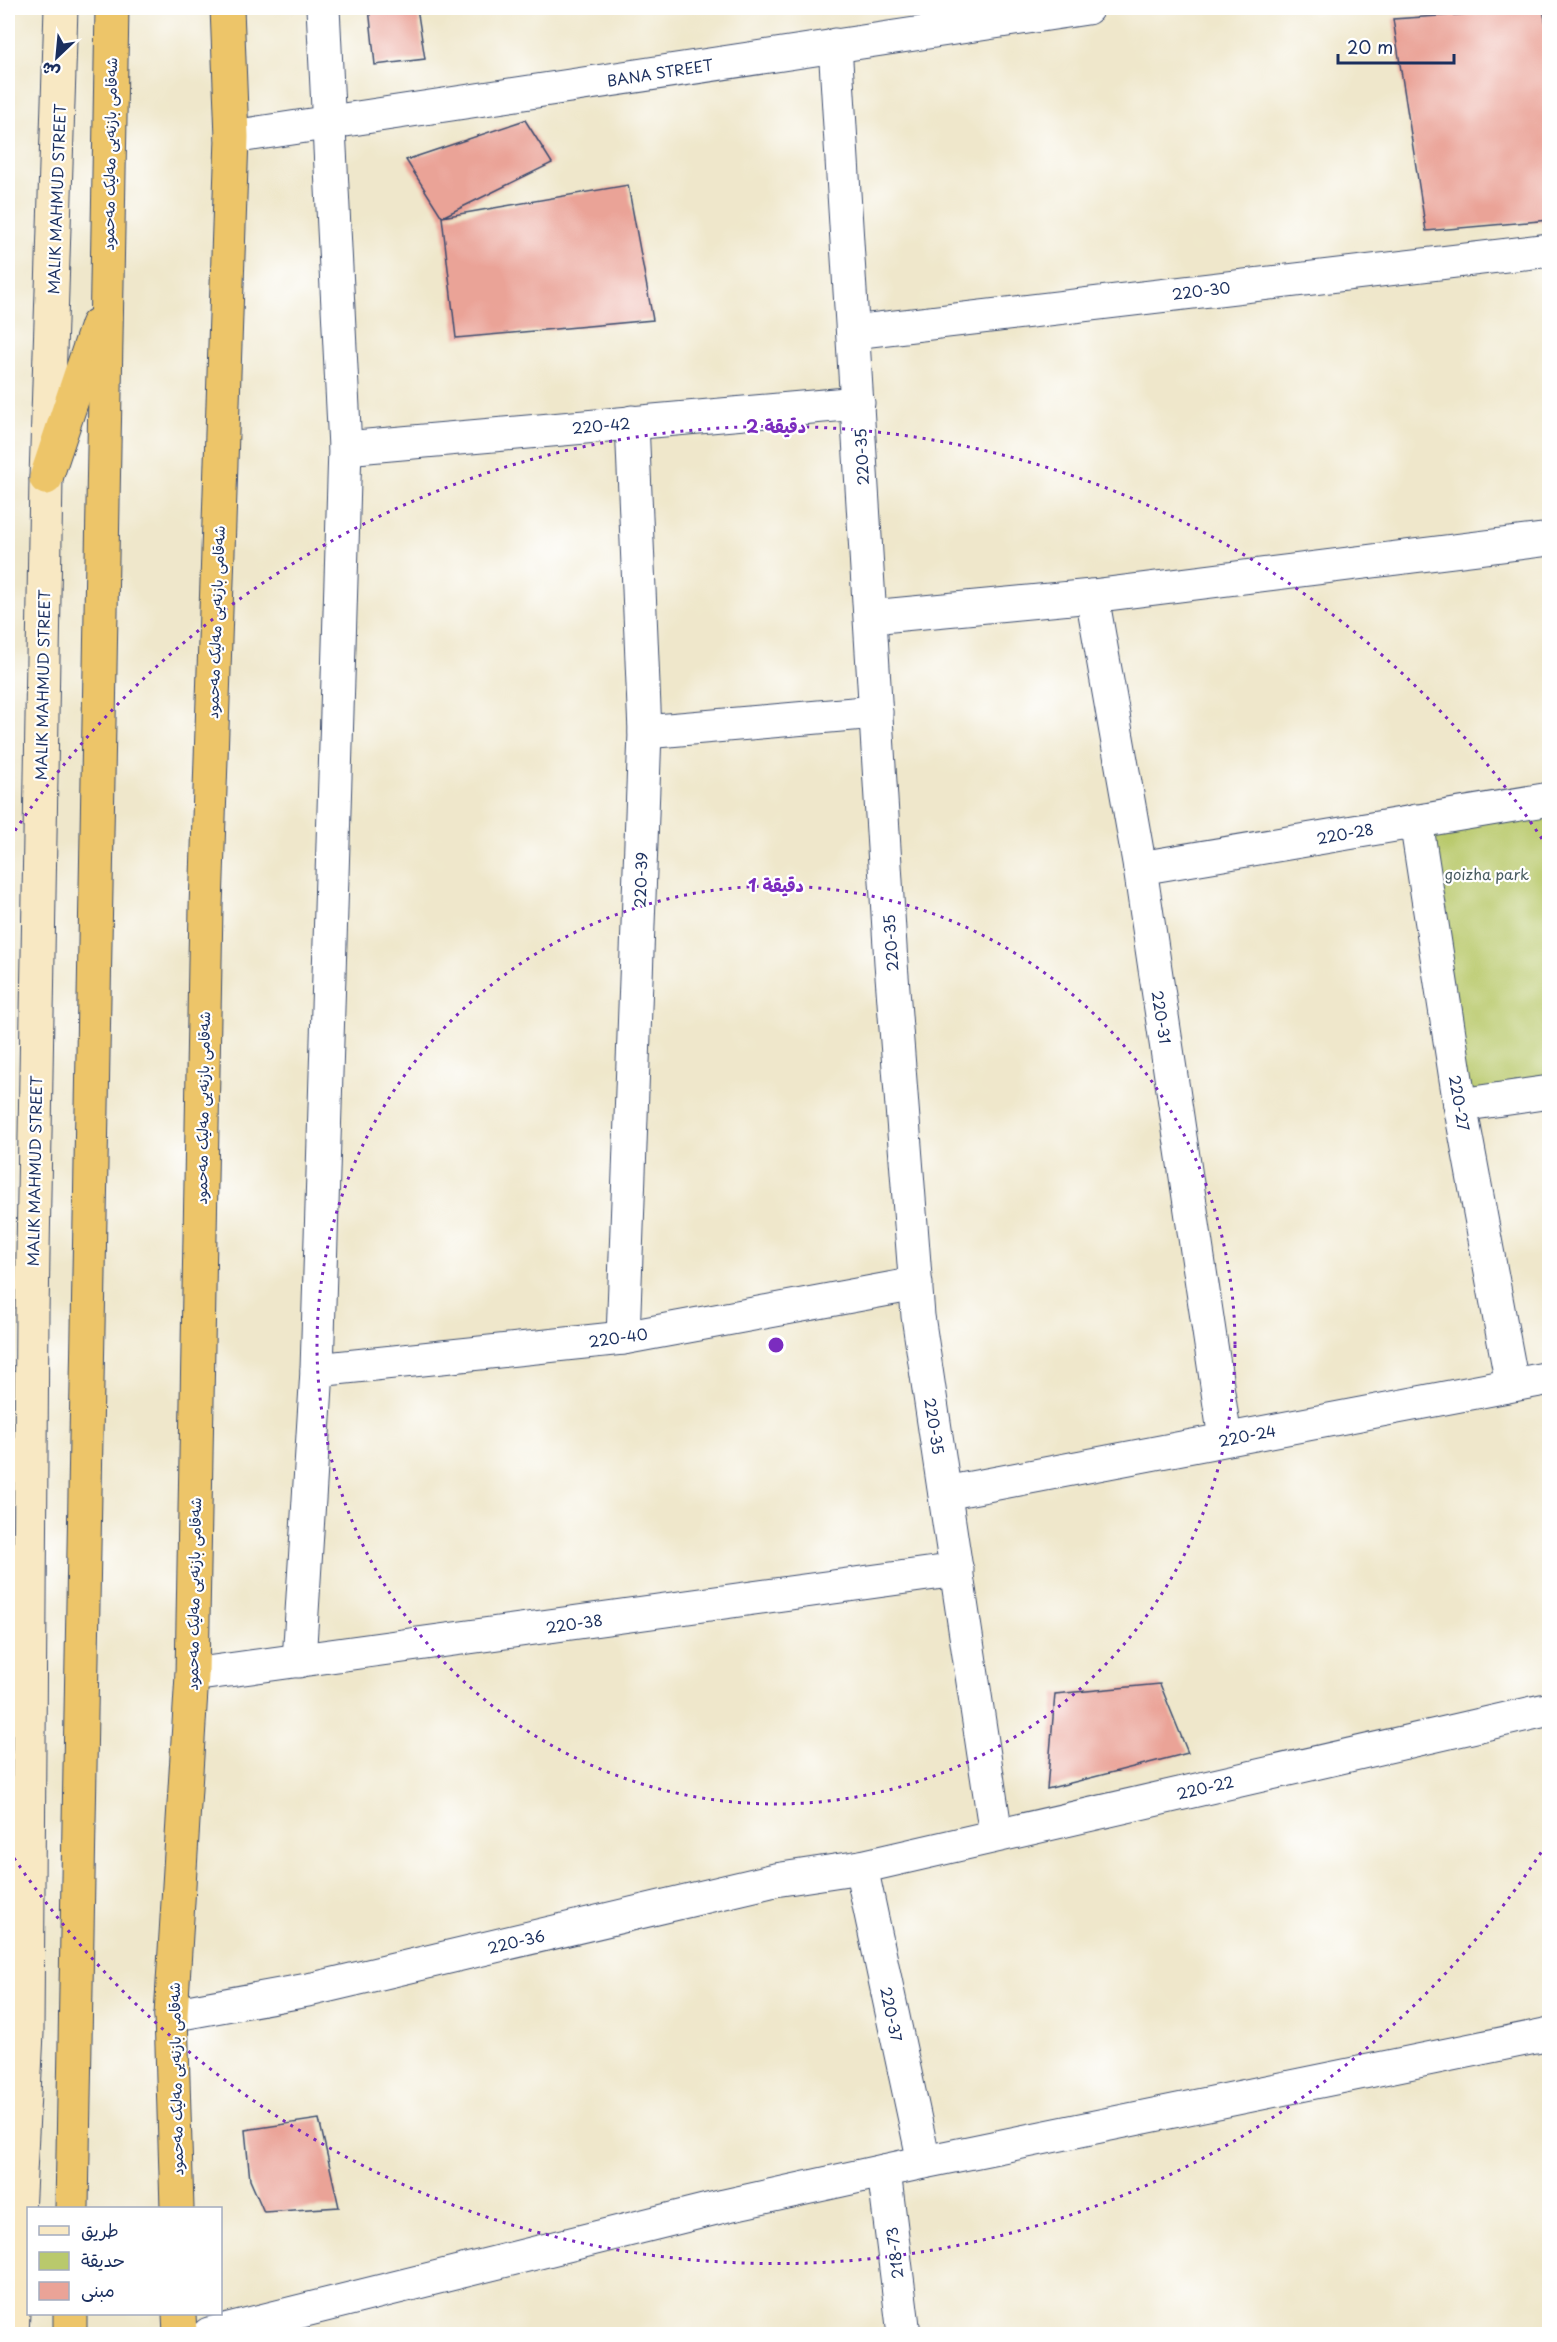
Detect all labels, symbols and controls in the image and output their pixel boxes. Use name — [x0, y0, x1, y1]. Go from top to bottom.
north arrow — [27, 27, 87, 87]
scale bar — [1338, 27, 1454, 65]
text: 20 m — [1347, 33, 1393, 60]
street label: BANA STREET — [605, 52, 715, 92]
text: ش — [37, 57, 63, 86]
street label: شەقامی بازنەیی مەلیک مەحمود — [96, 57, 122, 251]
street label: MALIK MAHMUD STREET — [41, 103, 71, 295]
street label: 220-30 — [1170, 275, 1232, 305]
street label: 220-42 — [571, 411, 631, 439]
text: 2 دقيقة — [746, 412, 806, 439]
street label: 220-35 — [848, 428, 874, 486]
street label: شەقامی بازنەیی مەلیک مەحمود — [200, 525, 230, 719]
street label: MALIK MAHMUD STREET — [29, 589, 55, 781]
street label: 220-28 — [1315, 817, 1375, 849]
street label: 220-39 — [628, 852, 652, 908]
park label: goizha park — [1445, 862, 1529, 885]
text: 1 دقيقة — [748, 871, 804, 898]
street label: 220-35 — [877, 914, 903, 972]
street label: 220-31 — [1146, 989, 1178, 1045]
street label: شەقامی بازنەیی مەلیک مەحمود — [189, 1011, 215, 1205]
street label: 220-27 — [1444, 1073, 1476, 1133]
street label: MALIK MAHMUD STREET — [21, 1075, 47, 1267]
street label: 220-40 — [587, 1321, 649, 1353]
centre of rings — [766, 1335, 786, 1355]
street label: 220-35 — [919, 1396, 951, 1456]
street label: 220-24 — [1216, 1418, 1278, 1452]
street label: شەقامی بازنەیی مەلیک مەحمود — [180, 1497, 206, 1691]
street label: 220-38 — [544, 1608, 604, 1638]
street label: 220-22 — [1174, 1769, 1236, 1805]
street label: 220-36 — [485, 1923, 547, 1959]
street label: شەقامی بازنەیی مەلیک مەحمود — [162, 1982, 188, 2176]
street label: 220-37 — [875, 1985, 909, 2043]
legend — [27, 2207, 222, 2315]
text: طريق — [81, 2216, 119, 2243]
street label: 218-73 — [879, 2226, 909, 2280]
text: حديقة — [81, 2246, 125, 2273]
text: مبنى — [81, 2276, 115, 2303]

